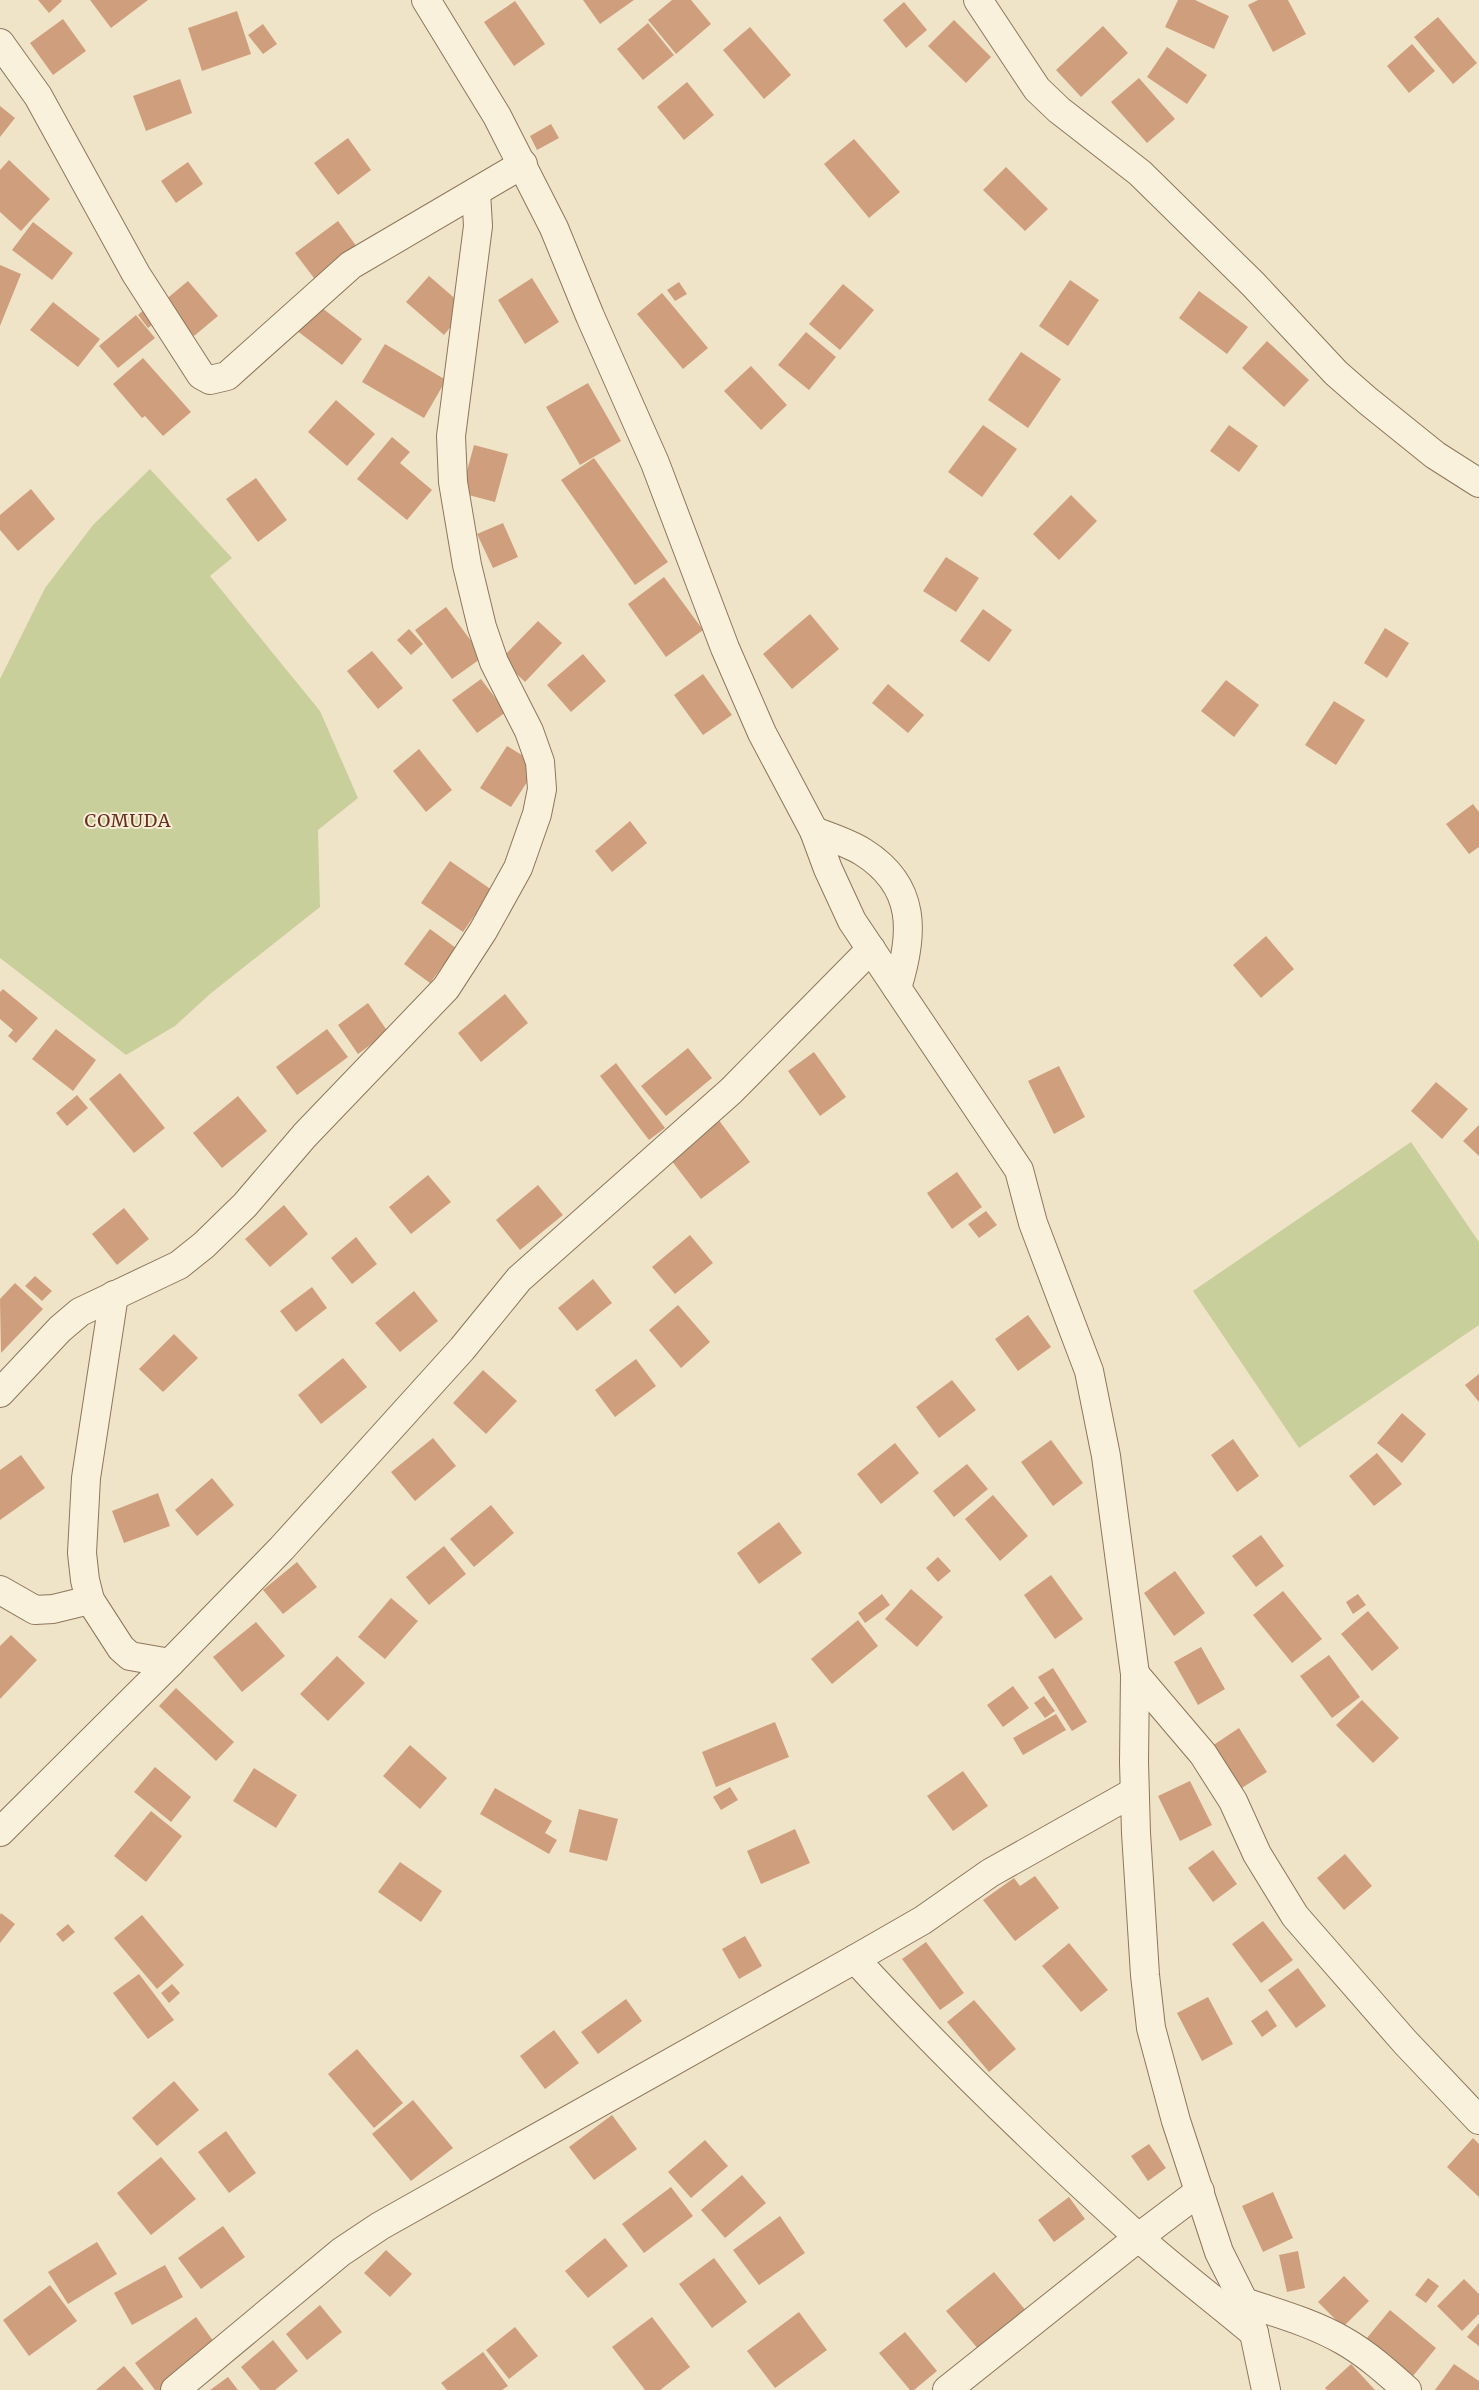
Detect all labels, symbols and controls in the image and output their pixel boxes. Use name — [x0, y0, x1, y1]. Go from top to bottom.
district label: COMUDA — [85, 809, 171, 832]

